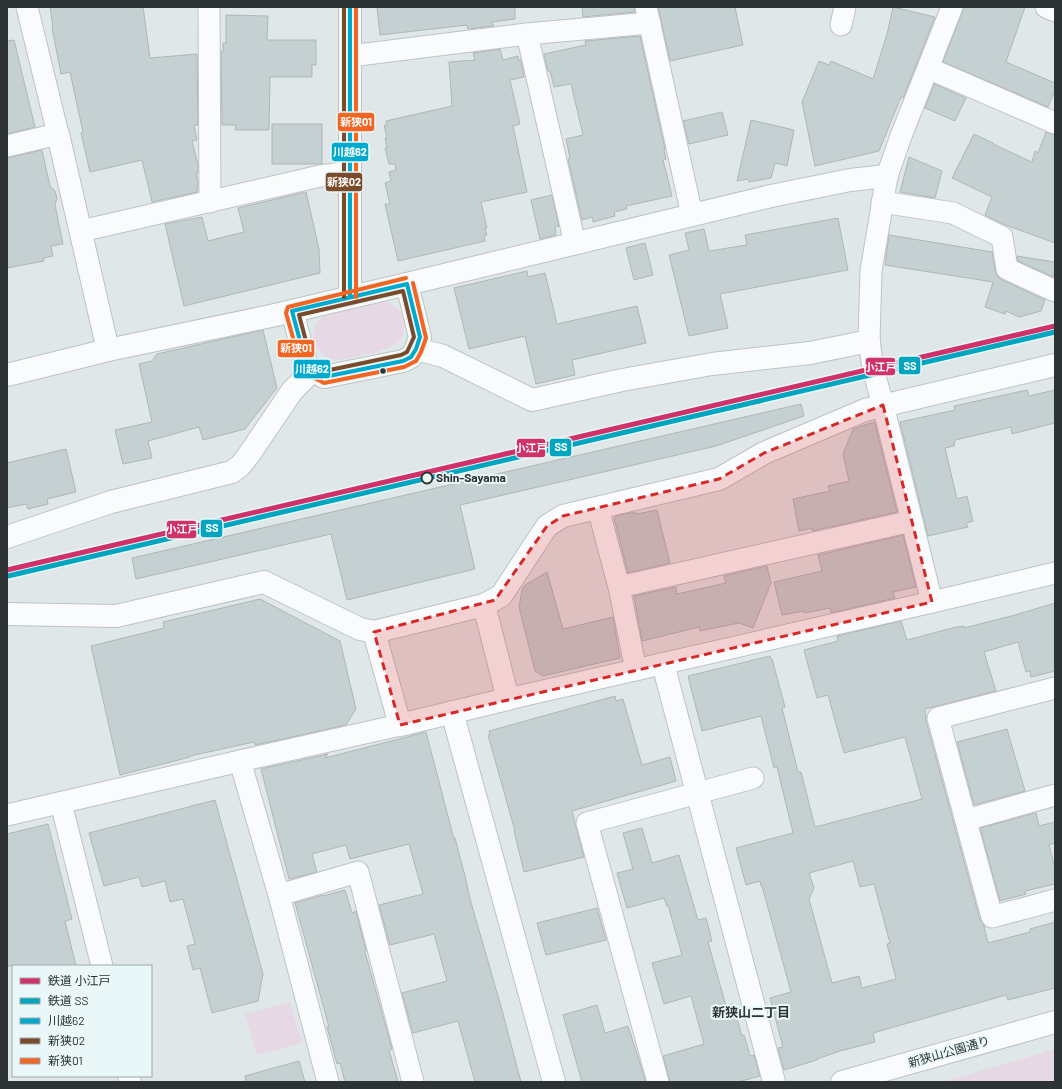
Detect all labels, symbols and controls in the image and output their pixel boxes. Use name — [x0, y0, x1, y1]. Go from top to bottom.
line badge: 新狭01 — [337, 112, 375, 132]
text: 新狭01 — [340, 115, 372, 128]
line badge: 川越62 — [331, 142, 369, 162]
text: 川越62 — [333, 145, 367, 158]
line badge: 新狭02 — [325, 172, 363, 192]
text: 新狭02 — [327, 175, 361, 188]
line badge: 新狭01 — [277, 339, 315, 358]
text: 新狭01 — [280, 341, 312, 354]
line badge: SS — [898, 356, 921, 375]
line badge: 小江戸 — [865, 357, 896, 376]
line badge: 川越62 — [293, 359, 331, 379]
text: SS — [903, 359, 917, 372]
text: 小江戸 — [864, 360, 897, 373]
text: 川越62 — [295, 362, 329, 375]
unlabelled marker — [378, 366, 388, 376]
line badge: 小江戸 — [516, 438, 546, 458]
line badge: SS — [549, 438, 572, 457]
text: SS — [554, 440, 568, 453]
text: 小江戸 — [515, 441, 548, 454]
place label: Shin-Sayama — [436, 470, 506, 484]
marker: Shin-Sayama — [420, 471, 434, 485]
line badge: SS — [200, 519, 223, 538]
line badge: 小江戸 — [166, 520, 197, 539]
text: SS — [205, 521, 219, 534]
text: 小江戸 — [166, 522, 199, 535]
legend — [12, 965, 152, 1077]
text: 鉄道 小江戸 — [48, 973, 110, 987]
text: 鉄道 SS — [48, 993, 88, 1007]
district label: 新狭山二丁目 — [712, 1004, 790, 1020]
text: 川越62 — [48, 1013, 85, 1027]
text: 新狭02 — [48, 1033, 85, 1047]
street label: 新狭山公園通り — [906, 1033, 991, 1069]
text: 新狭01 — [48, 1053, 83, 1067]

